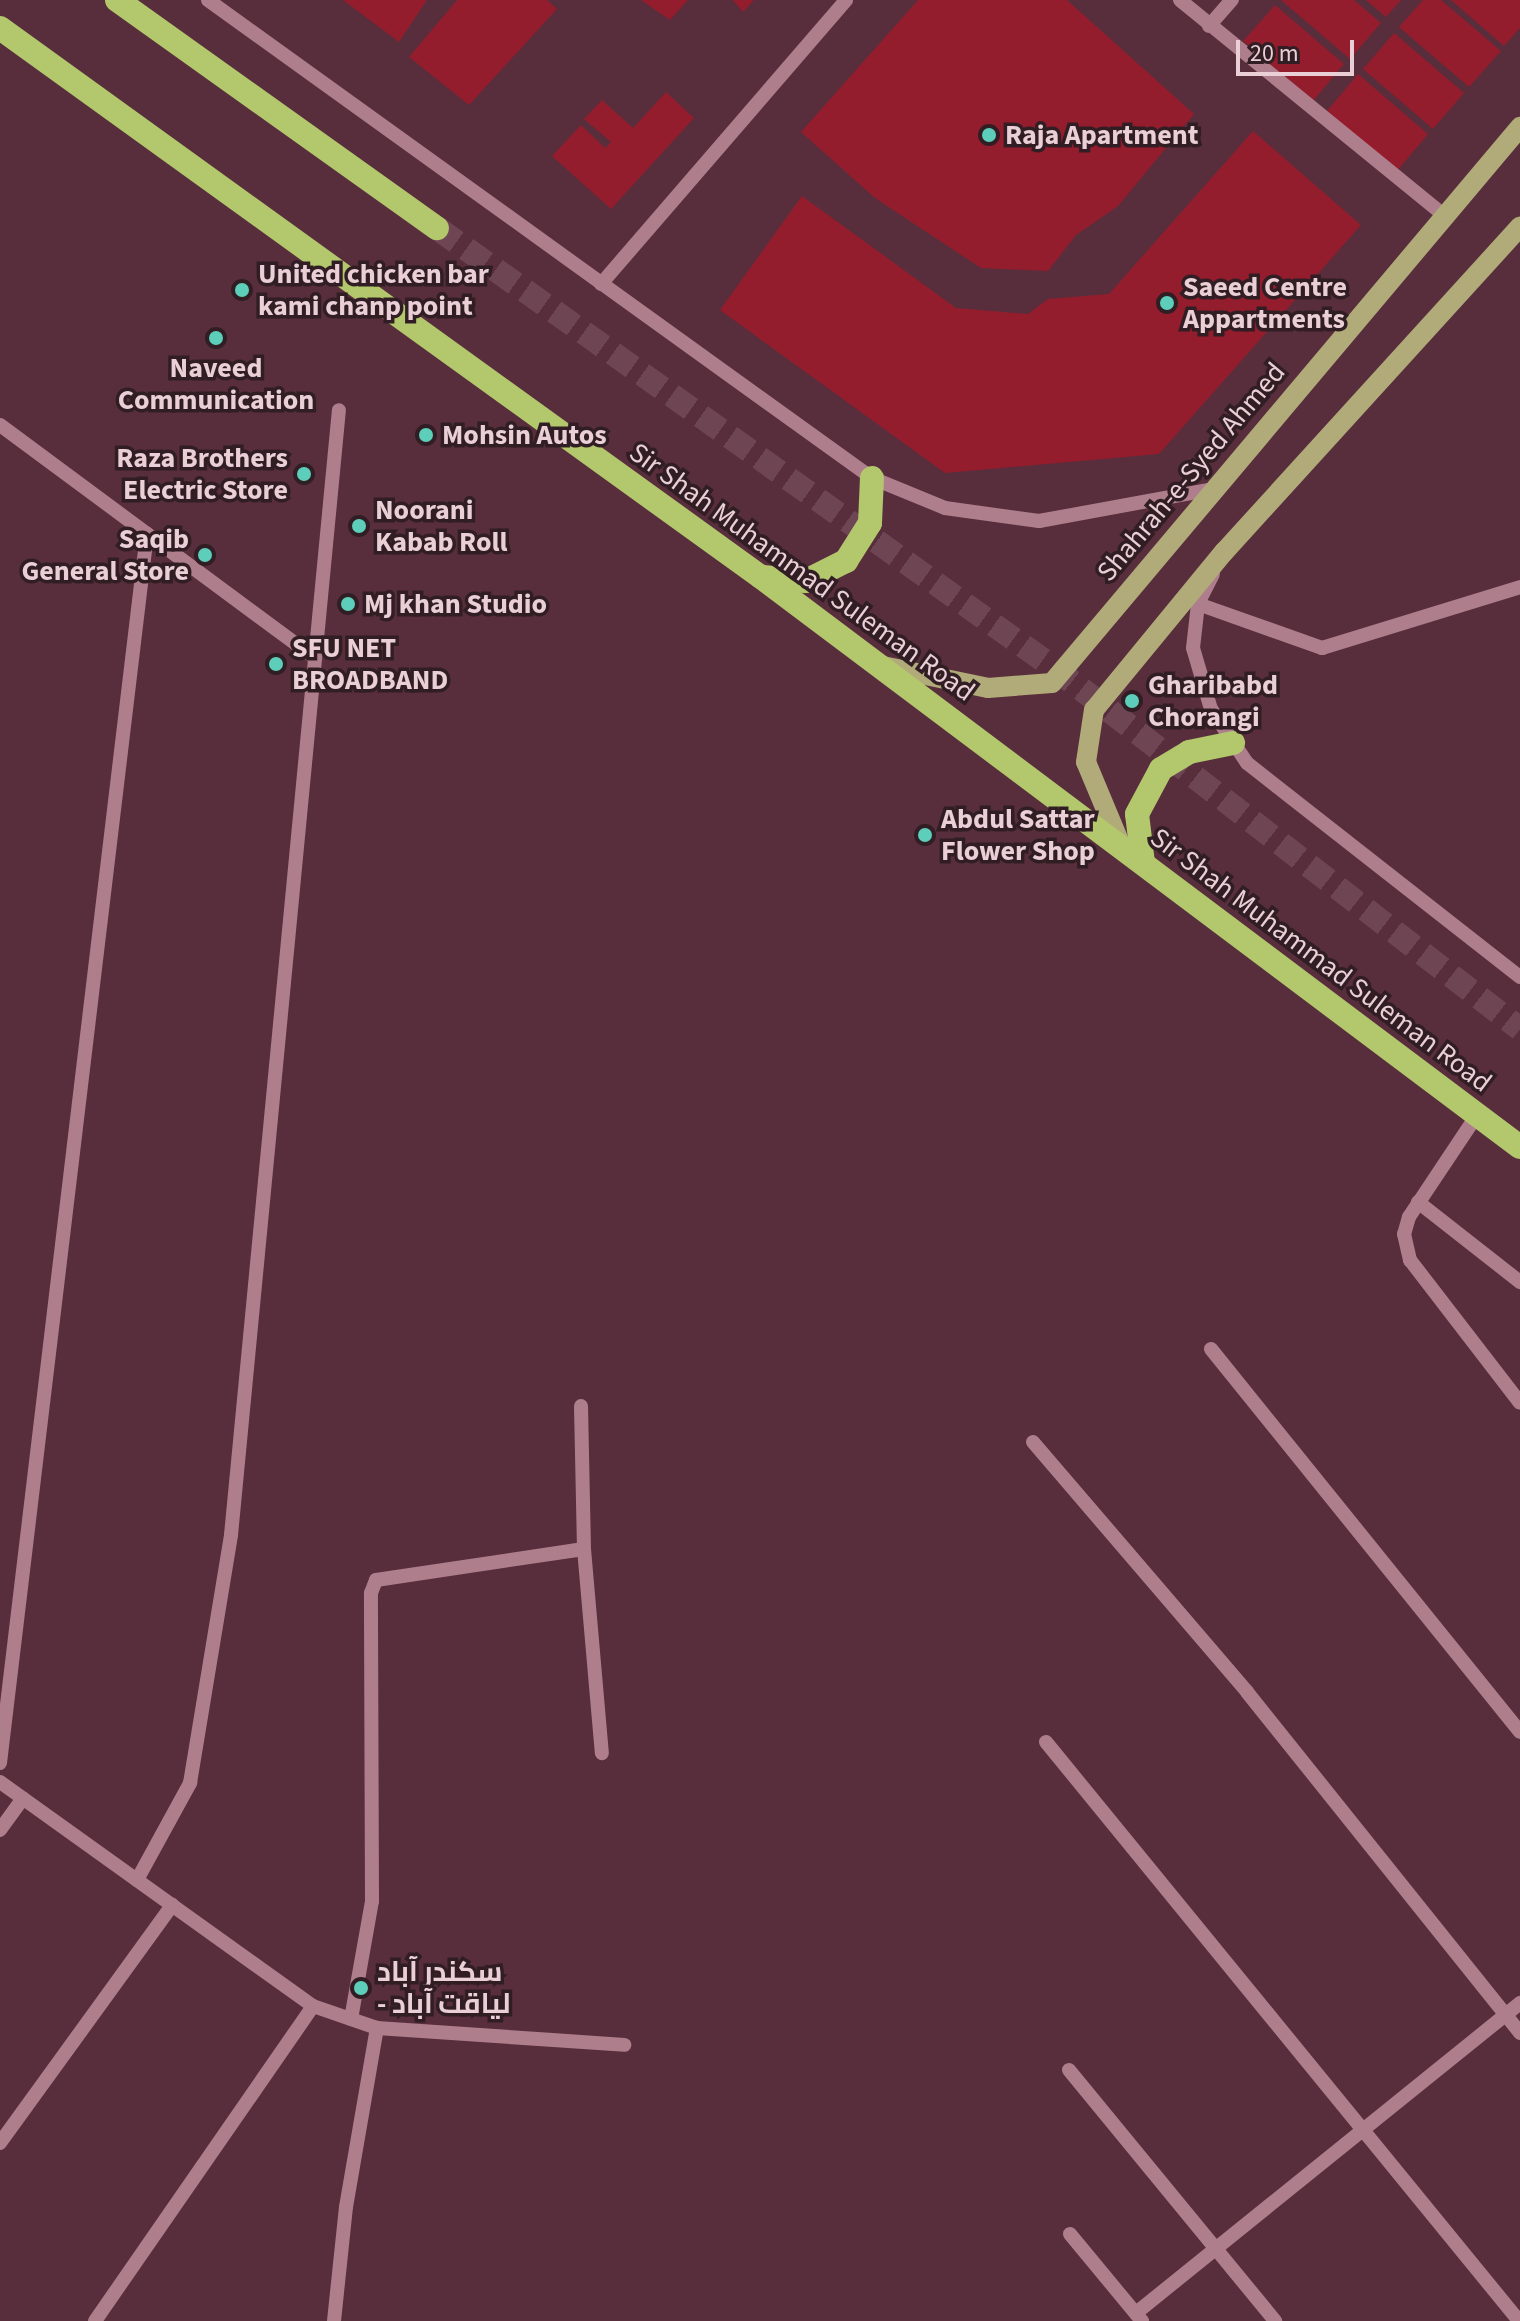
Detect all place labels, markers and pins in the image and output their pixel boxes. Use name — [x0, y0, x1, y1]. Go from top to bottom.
place label: Raja Apartment — [1005, 118, 1198, 152]
marker: Raja Apartment — [980, 126, 998, 144]
place label: United chicken bar kami chanp point — [258, 257, 489, 323]
place label: Saeed Centre Appartments — [1183, 270, 1347, 336]
marker: United chicken bar kami chanp point — [233, 281, 251, 299]
marker: Saeed Centre Appartments — [1158, 294, 1176, 312]
marker: Naveed Communication — [207, 329, 225, 347]
place label: Naveed Communication — [118, 351, 314, 417]
place label: Mohsin Autos — [442, 418, 607, 452]
marker: Mohsin Autos — [417, 426, 435, 444]
place label: Raza Brothers Electric Store — [116, 441, 288, 507]
marker: Raza Brothers Electric Store — [295, 465, 313, 483]
place label: Noorani Kabab Roll — [375, 493, 508, 559]
marker: Noorani Kabab Roll — [350, 517, 368, 535]
place label: Saqib General Store — [21, 522, 189, 588]
marker: Saqib General Store — [196, 546, 214, 564]
place label: Mj khan Studio — [364, 587, 547, 621]
marker: Mj khan Studio — [339, 595, 357, 613]
place label: SFU NET BROADBAND — [292, 631, 448, 697]
marker: SFU NET BROADBAND — [267, 655, 285, 673]
place label: Gharibabd Chorangi — [1148, 668, 1278, 734]
marker: Gharibabd Chorangi — [1123, 692, 1141, 710]
place label: Abdul Sattar Flower Shop — [941, 802, 1095, 868]
marker: Abdul Sattar Flower Shop — [916, 826, 934, 844]
place label: سکندر آباد - لیاقت آباد — [377, 1955, 511, 2021]
marker: سکندر آباد - لیاقت آباد — [352, 1979, 370, 1997]

